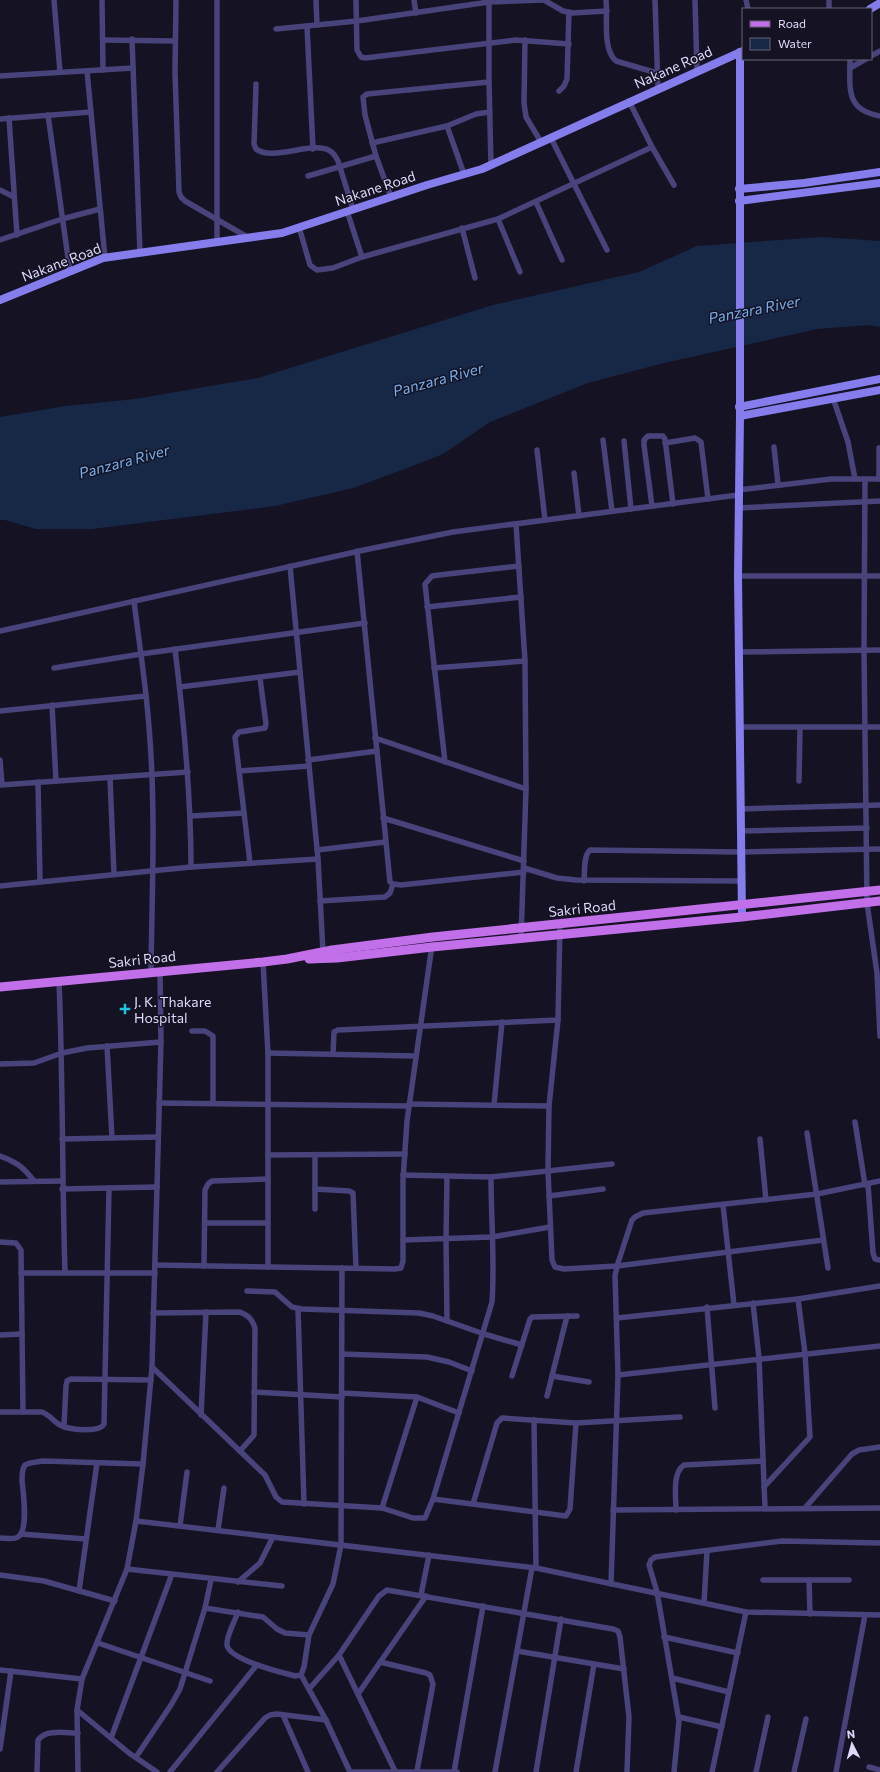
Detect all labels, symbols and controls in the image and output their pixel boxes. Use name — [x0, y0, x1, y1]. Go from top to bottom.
legend — [742, 8, 872, 60]
text: Road — [778, 16, 806, 30]
text: Water — [778, 36, 812, 50]
street label: Nakane Road — [631, 42, 715, 92]
street label: Nakane Road — [333, 167, 417, 209]
street label: Nakane Road — [19, 239, 103, 285]
water label: Panzara River — [707, 291, 802, 327]
water label: Panzara River — [391, 358, 486, 400]
water label: Panzara River — [77, 440, 172, 482]
street label: Sakri Road — [547, 896, 617, 920]
street label: Sakri Road — [107, 947, 177, 971]
place label: J. K. Thakare Hospital — [134, 993, 211, 1026]
marker: J. K. Thakare Hospital — [119, 1003, 131, 1015]
north arrow — [832, 1724, 872, 1764]
text: N — [846, 1727, 856, 1740]

